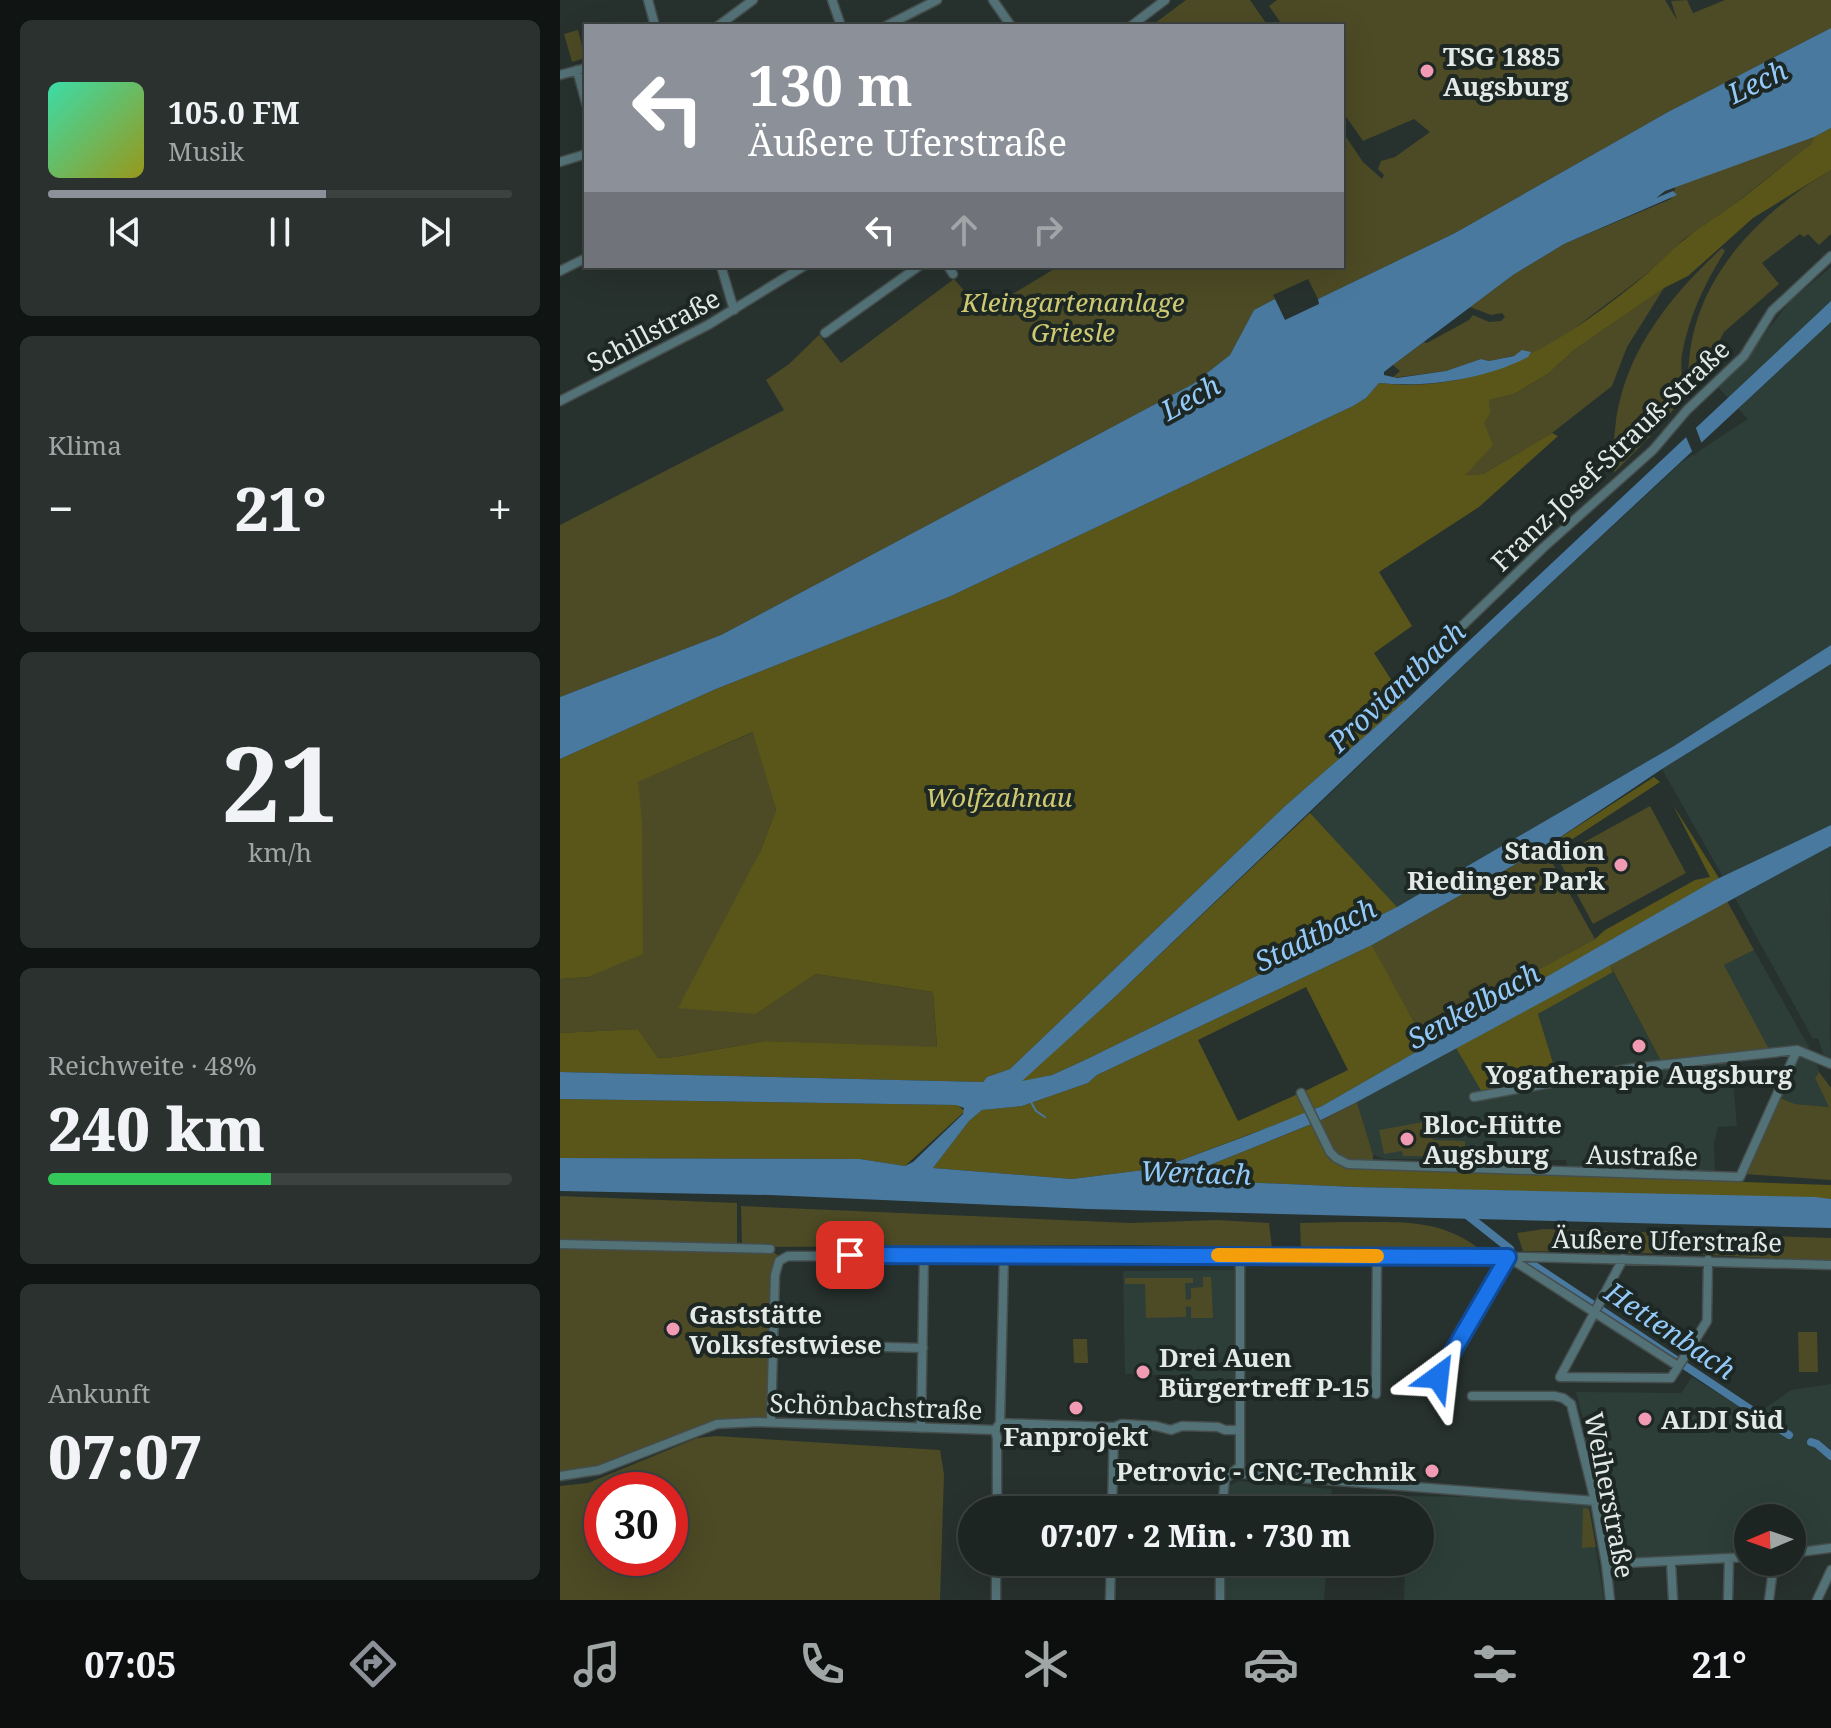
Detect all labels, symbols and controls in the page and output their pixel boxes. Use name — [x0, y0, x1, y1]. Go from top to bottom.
place label: TSG 1885 Augsburg — [1443, 38, 1569, 104]
text: 130 m — [748, 46, 913, 122]
water label: Lech — [1720, 50, 1793, 112]
icon: left — [616, 56, 720, 160]
marker: TSG 1885 Augsburg — [1418, 62, 1436, 80]
text: 105.0 FM — [168, 92, 300, 133]
text: Äußere Uferstraße — [748, 118, 1067, 167]
text: Musik — [168, 133, 244, 169]
icon: left — [858, 208, 902, 252]
icon: ahead — [942, 208, 986, 252]
icon: right — [1026, 208, 1070, 252]
icon: previous — [103, 210, 147, 254]
icon: pause — [258, 210, 302, 254]
icon: next — [413, 210, 457, 254]
street label: Schillstraße — [580, 280, 726, 380]
park label: Kleingartenanlage Griesle — [961, 284, 1185, 350]
street label: Franz-Josef-Strauß-Straße — [1483, 331, 1737, 579]
water label: Lech — [1153, 365, 1226, 429]
text: Klima — [48, 427, 122, 463]
text: 21° — [234, 467, 326, 549]
text: − — [48, 478, 73, 538]
text: + — [487, 478, 512, 538]
water label: Proviantbach — [1318, 612, 1473, 760]
text: 21 — [221, 711, 339, 852]
park label: Wolfzahnau — [926, 779, 1073, 815]
place label: Stadion Riedinger Park — [1407, 832, 1605, 898]
text: km/h — [248, 834, 312, 870]
marker: Stadion Riedinger Park — [1612, 856, 1630, 874]
water label: Stadtbach — [1248, 888, 1382, 980]
water label: Senkelbach — [1400, 953, 1546, 1057]
marker: Yogatherapie Augsburg — [1630, 1037, 1648, 1055]
text: Reichweite · 48% — [48, 1047, 257, 1083]
place label: Yogatherapie Augsburg — [1485, 1056, 1793, 1092]
text: 240 km — [48, 1087, 265, 1169]
place label: Bloc-Hütte Augsburg — [1423, 1106, 1562, 1172]
marker: Bloc-Hütte Augsburg — [1398, 1130, 1416, 1148]
street label: Austraße — [1586, 1136, 1698, 1174]
water label: Wertach — [1140, 1151, 1253, 1193]
street label: Äußere Uferstraße — [1552, 1220, 1782, 1260]
pin — [816, 1221, 884, 1289]
icon: arrive — [828, 1233, 872, 1277]
water label: Hettenbach — [1598, 1272, 1744, 1388]
place label: Gaststätte Volksfestwiese — [689, 1296, 882, 1362]
marker: Gaststätte Volksfestwiese — [664, 1320, 682, 1338]
position arrow — [1396, 1335, 1480, 1419]
place label: Drei Auen Bürgertreff P-15 — [1159, 1339, 1370, 1405]
marker: Drei Auen Bürgertreff P-15 — [1134, 1363, 1152, 1381]
text: Ankunft — [48, 1375, 150, 1411]
street label: Schönbachstraße — [769, 1384, 983, 1428]
marker: Fanprojekt — [1067, 1399, 1085, 1417]
place label: ALDI Süd — [1661, 1401, 1784, 1437]
street label: Weiherstraße — [1576, 1409, 1644, 1581]
marker: ALDI Süd — [1636, 1410, 1654, 1428]
text: 07:07 — [48, 1415, 203, 1497]
place label: Fanprojekt — [1003, 1418, 1149, 1454]
place label: Petrovic - CNC-Technik — [1116, 1453, 1416, 1489]
marker: Petrovic - CNC-Technik — [1423, 1462, 1441, 1480]
speed limit sign: 30 — [584, 1472, 688, 1576]
north arrow — [1734, 1504, 1806, 1576]
map controls — [1734, 1504, 1806, 1576]
text: 07:07 · 2 Min. · 730 m — [1041, 1515, 1351, 1556]
icon: directions — [345, 1636, 401, 1692]
icon: music — [569, 1636, 625, 1692]
icon: phone — [794, 1636, 850, 1692]
icon: climate — [1018, 1636, 1074, 1692]
icon: car — [1243, 1636, 1299, 1692]
icon: filters — [1467, 1636, 1523, 1692]
text: 07:05 — [84, 1640, 177, 1689]
text: 21° — [1692, 1640, 1747, 1689]

